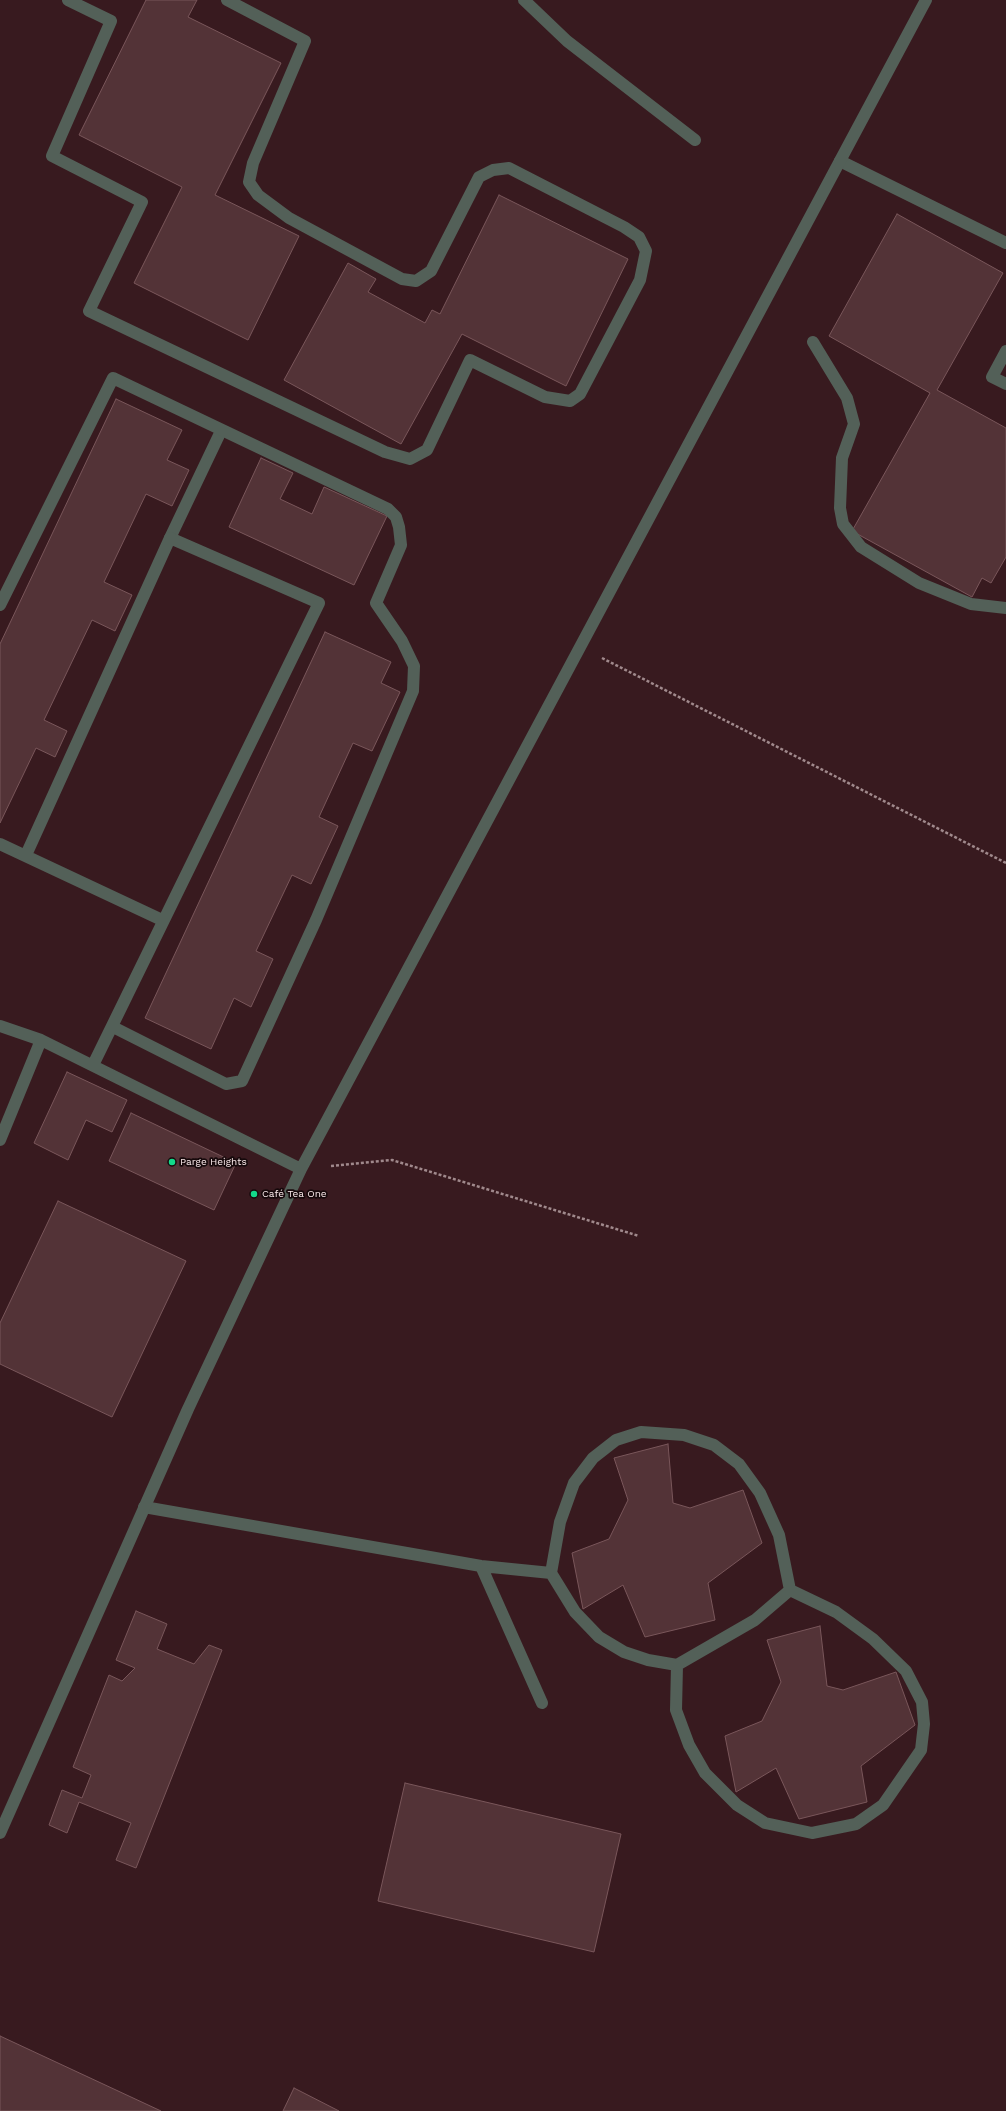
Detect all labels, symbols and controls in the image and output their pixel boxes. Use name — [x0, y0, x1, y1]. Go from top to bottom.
place label: Parge Heights — [180, 1156, 247, 1168]
marker: Parge Heights — [167, 1157, 177, 1167]
place label: Café Tea One — [262, 1188, 327, 1200]
marker: Café Tea One — [249, 1189, 259, 1199]

